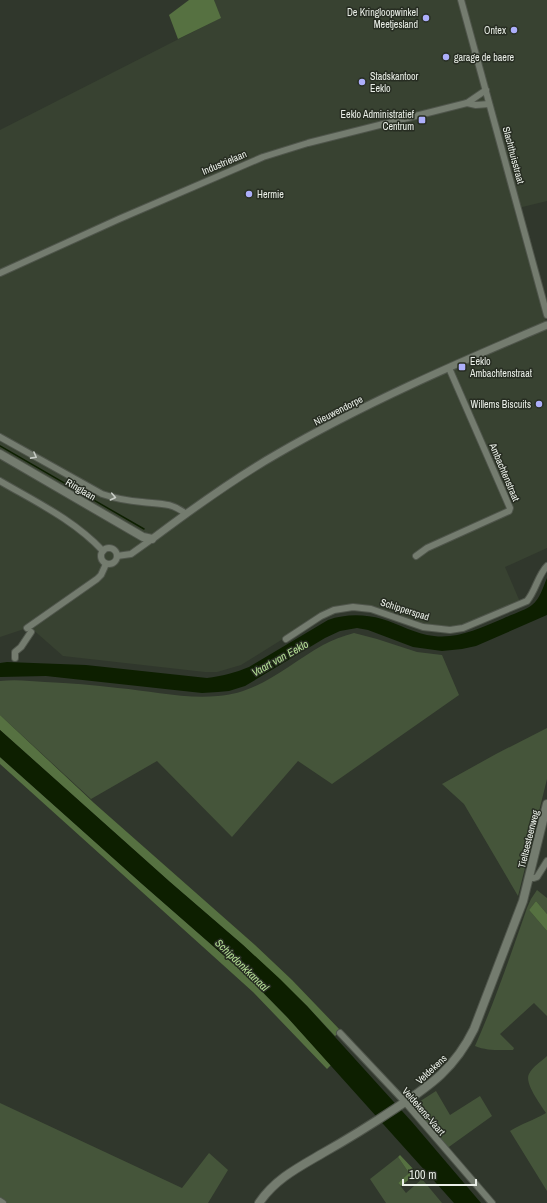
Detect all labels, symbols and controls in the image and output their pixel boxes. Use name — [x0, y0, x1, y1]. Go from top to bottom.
place label: De Kringloopwinkel Meetjesland — [347, 6, 418, 31]
marker: De Kringloopwinkel Meetjesland — [421, 13, 431, 23]
place label: Ontex — [484, 24, 507, 37]
marker: Ontex — [509, 25, 519, 35]
place label: garage de baere — [454, 51, 515, 64]
marker: garage de baere — [441, 52, 451, 62]
place label: Stadskantoor Eeklo — [370, 70, 419, 95]
marker: Stadskantoor Eeklo — [357, 77, 367, 87]
place label: Eeklo Administratief Centrum — [341, 108, 415, 133]
marker: Eeklo Administratief Centrum — [417, 115, 427, 125]
street label: Slachthuisstraat — [500, 125, 528, 186]
street label: Industrielaan — [200, 147, 249, 178]
place label: Hermie — [257, 188, 284, 201]
marker: Hermie — [244, 189, 254, 199]
place label: Eeklo Ambachtenstraat — [469, 355, 533, 380]
marker: Eeklo Ambachtenstraat — [457, 362, 467, 372]
street label: Nieuwendorpe — [312, 392, 365, 428]
place label: Willems Biscuits — [470, 398, 531, 411]
marker: Willems Biscuits — [534, 399, 544, 409]
street label: Ambachtenstraat — [486, 440, 523, 504]
one-way arrow — [30, 452, 37, 459]
street label: Ringlaan — [63, 476, 98, 503]
one-way arrow — [110, 492, 116, 500]
street label: Schipperspad — [379, 595, 431, 623]
water label: Vaart van Eeklo — [249, 637, 311, 679]
street label: Tieltsesteenweg — [515, 808, 542, 870]
water label: Schipdonkkanaal — [212, 936, 272, 995]
street label: Veldekens — [413, 1052, 450, 1087]
street label: Veldekens-Vaart — [399, 1085, 449, 1139]
scale bar — [403, 1161, 476, 1187]
text: 100 m — [409, 1167, 436, 1183]

